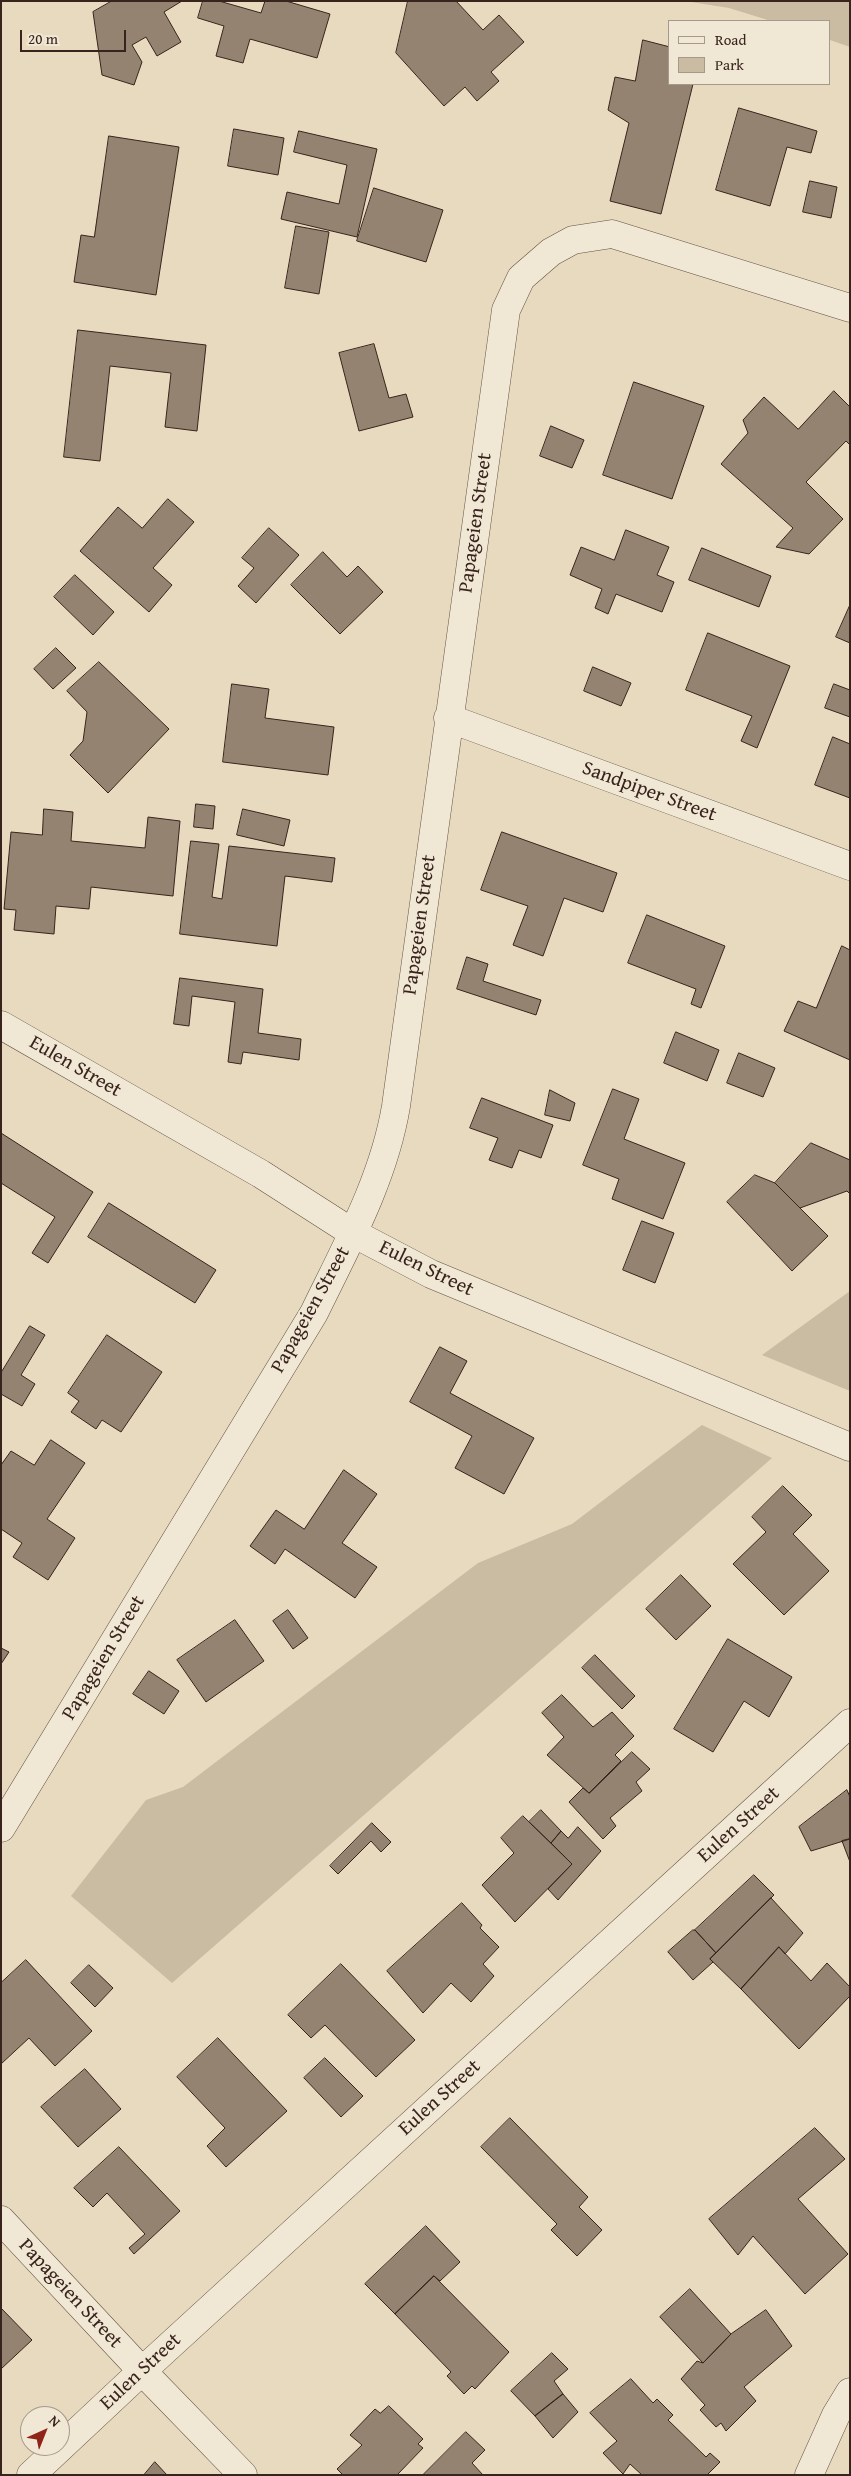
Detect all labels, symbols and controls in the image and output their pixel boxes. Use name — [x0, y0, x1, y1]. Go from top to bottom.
scale bar — [22, 20, 129, 52]
legend — [668, 20, 831, 85]
text: 20 m — [28, 28, 58, 49]
text: Road — [715, 29, 746, 50]
text: Park — [715, 54, 744, 75]
street label: Papageien Street — [454, 452, 498, 594]
street label: Sandpiper Street — [579, 757, 719, 827]
street label: Papageien Street — [398, 854, 442, 996]
street label: Eulen Street — [25, 1031, 125, 1103]
street label: Eulen Street — [375, 1236, 477, 1302]
street label: Papageien Street — [266, 1243, 356, 1377]
street label: Papageien Street — [57, 1591, 151, 1725]
street label: Eulen Street — [693, 1782, 785, 1868]
street label: Eulen Street — [394, 2055, 486, 2141]
street label: Papageien Street — [13, 2234, 127, 2354]
street label: Eulen Street — [95, 2328, 187, 2416]
north arrow — [20, 2406, 70, 2456]
text: N — [44, 2410, 65, 2431]

